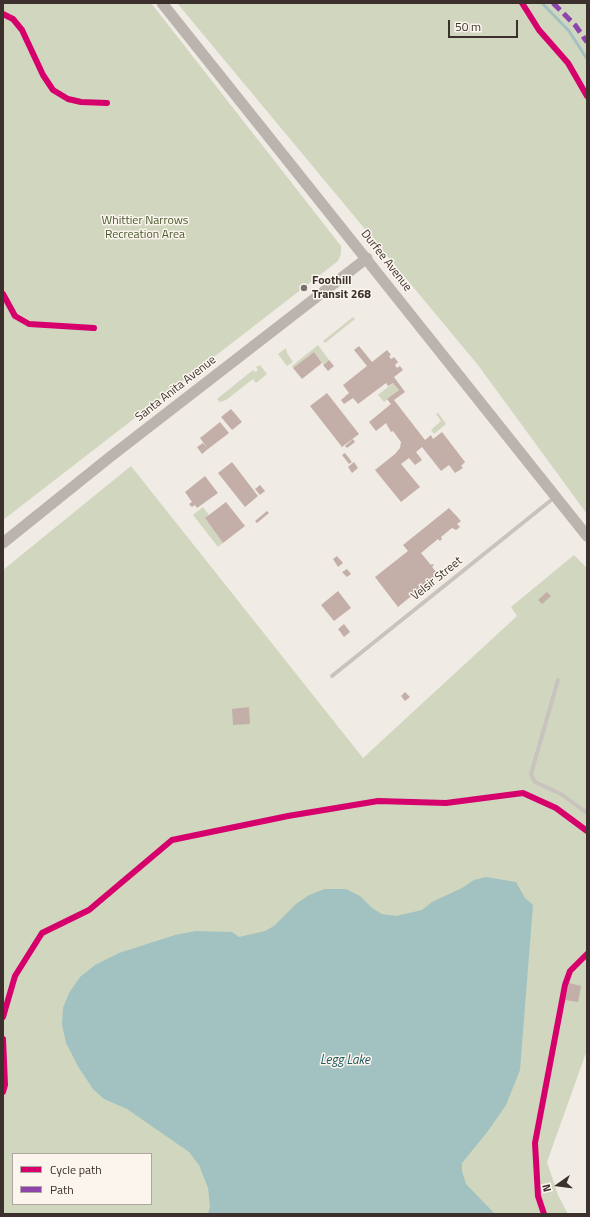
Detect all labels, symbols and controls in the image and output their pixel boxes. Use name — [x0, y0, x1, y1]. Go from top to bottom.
scale bar — [450, 12, 520, 38]
text: 50 m — [455, 17, 481, 36]
park label: Whittier Narrows Recreation Area — [102, 214, 188, 242]
street label: Durfee Avenue — [357, 227, 415, 295]
place label: Foothill Transit 268 — [312, 274, 371, 302]
marker: Foothill Transit 268 — [299, 283, 309, 293]
street label: Santa Anita Avenue — [133, 353, 219, 425]
street label: Velsir Street — [409, 554, 465, 604]
water label: Legg Lake — [320, 1053, 370, 1069]
legend — [12, 1153, 152, 1205]
text: Cycle path — [50, 1160, 102, 1179]
north arrow — [538, 1165, 578, 1205]
text: Path — [50, 1180, 74, 1199]
text: N — [538, 1182, 555, 1194]

